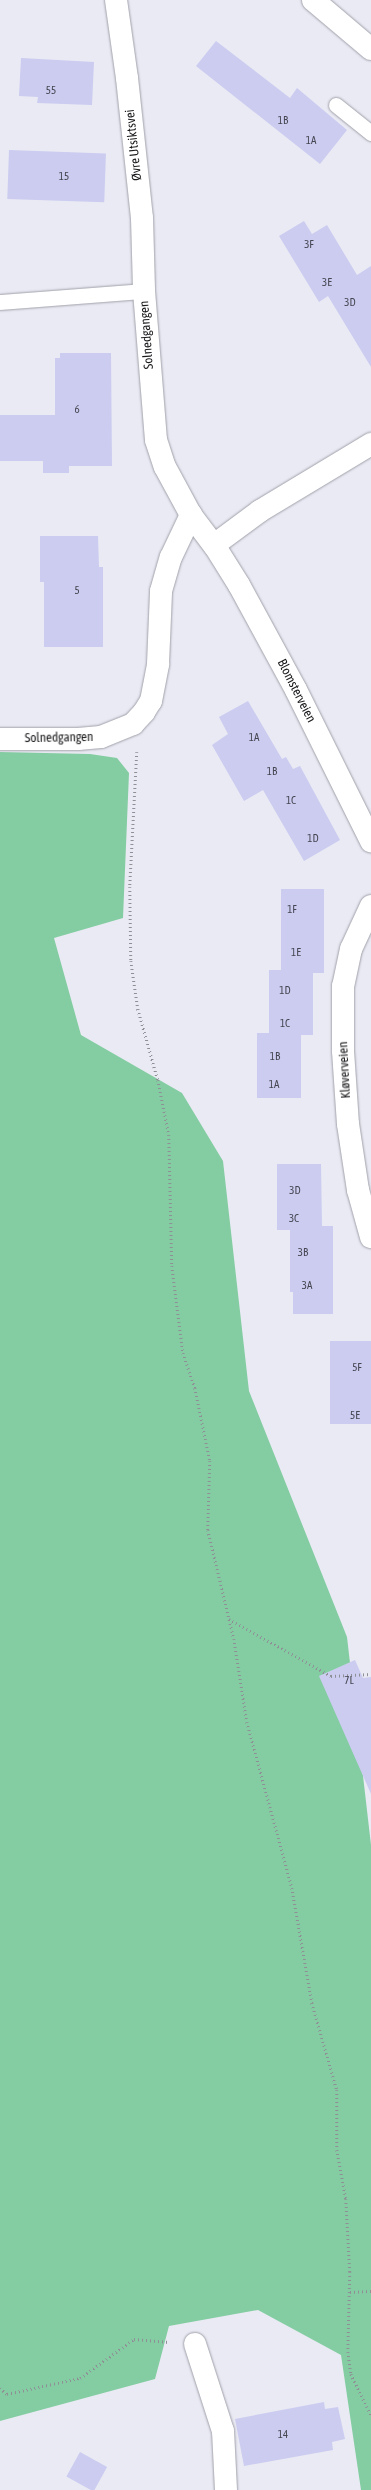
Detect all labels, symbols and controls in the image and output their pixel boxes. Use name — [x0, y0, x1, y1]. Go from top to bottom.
house number: 55 — [46, 83, 56, 97]
street label: Øvre Utsiktsvei — [122, 109, 146, 181]
house number: 1B — [278, 113, 288, 127]
house number: 1A — [306, 133, 316, 147]
house number: 15 — [59, 169, 69, 183]
house number: 3F — [304, 237, 314, 251]
house number: 3E — [322, 275, 332, 289]
house number: 3D — [344, 295, 356, 309]
street label: Solnedgangen — [137, 300, 157, 370]
house number: 6 — [74, 402, 80, 416]
house number: 5 — [74, 583, 80, 597]
street label: Blomsterveien — [273, 657, 319, 725]
street label: Solnedgangen — [25, 730, 93, 746]
house number: 1A — [249, 730, 259, 744]
house number: 1B — [267, 764, 277, 778]
house number: 1C — [286, 793, 296, 807]
house number: 1D — [307, 831, 319, 845]
house number: 1F — [287, 902, 297, 916]
house number: 1E — [291, 945, 301, 959]
house number: 1D — [279, 983, 291, 997]
house number: 1C — [280, 1016, 290, 1030]
street label: Kløverveien — [336, 1041, 354, 1099]
house number: 1B — [270, 1049, 280, 1063]
house number: 1A — [269, 1077, 279, 1091]
house number: 3D — [289, 1183, 301, 1197]
house number: 3C — [289, 1211, 299, 1225]
house number: 3B — [298, 1245, 308, 1259]
house number: 3A — [302, 1278, 312, 1292]
house number: 5F — [352, 1360, 362, 1374]
house number: 5E — [350, 1408, 360, 1422]
house number: 7L — [344, 1673, 354, 1687]
house number: 14 — [278, 2427, 288, 2441]

